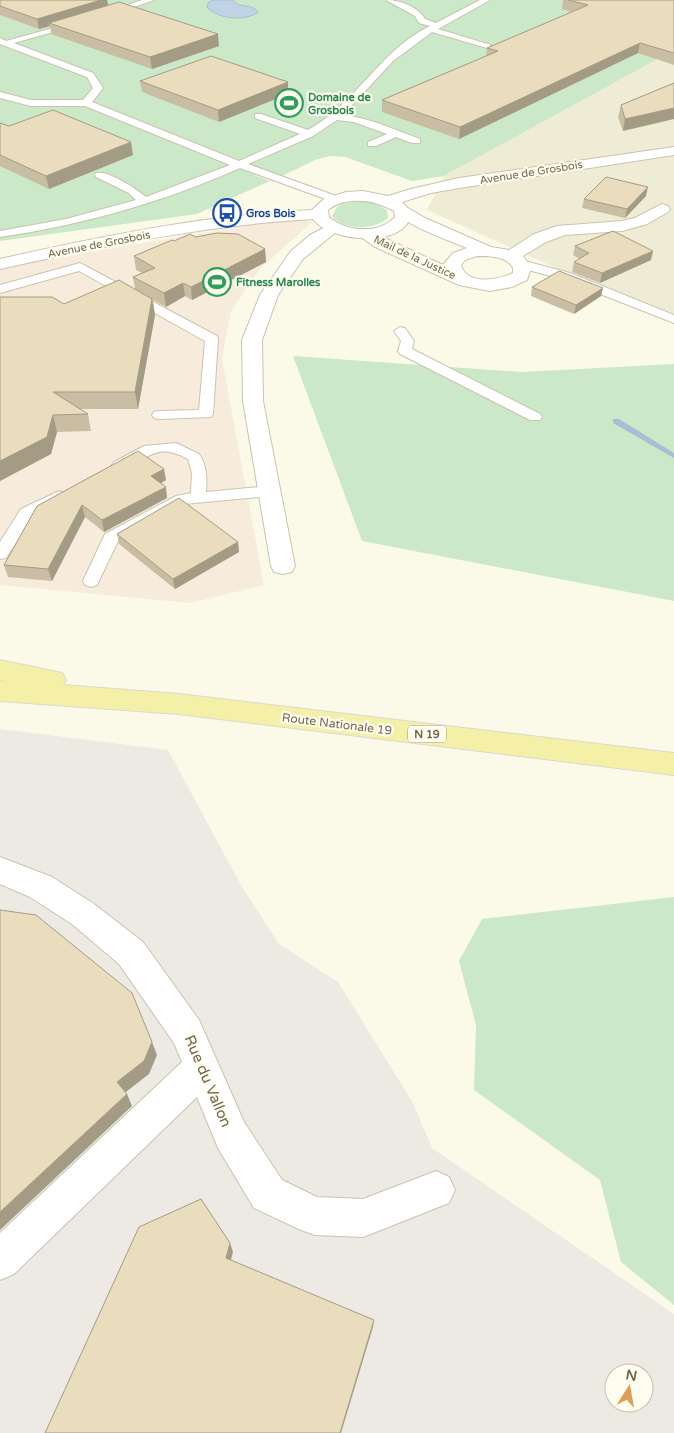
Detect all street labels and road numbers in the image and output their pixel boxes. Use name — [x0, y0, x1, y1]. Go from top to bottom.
street label: Avenue de Grosbois — [479, 158, 584, 187]
street label: Avenue de Grosbois — [47, 228, 152, 261]
street label: Mail de la Justice — [372, 233, 458, 282]
street label: Route Nationale 19 — [281, 710, 393, 738]
road number: N 19 — [408, 726, 446, 742]
street label: Rue du Vallon — [180, 1032, 236, 1130]

